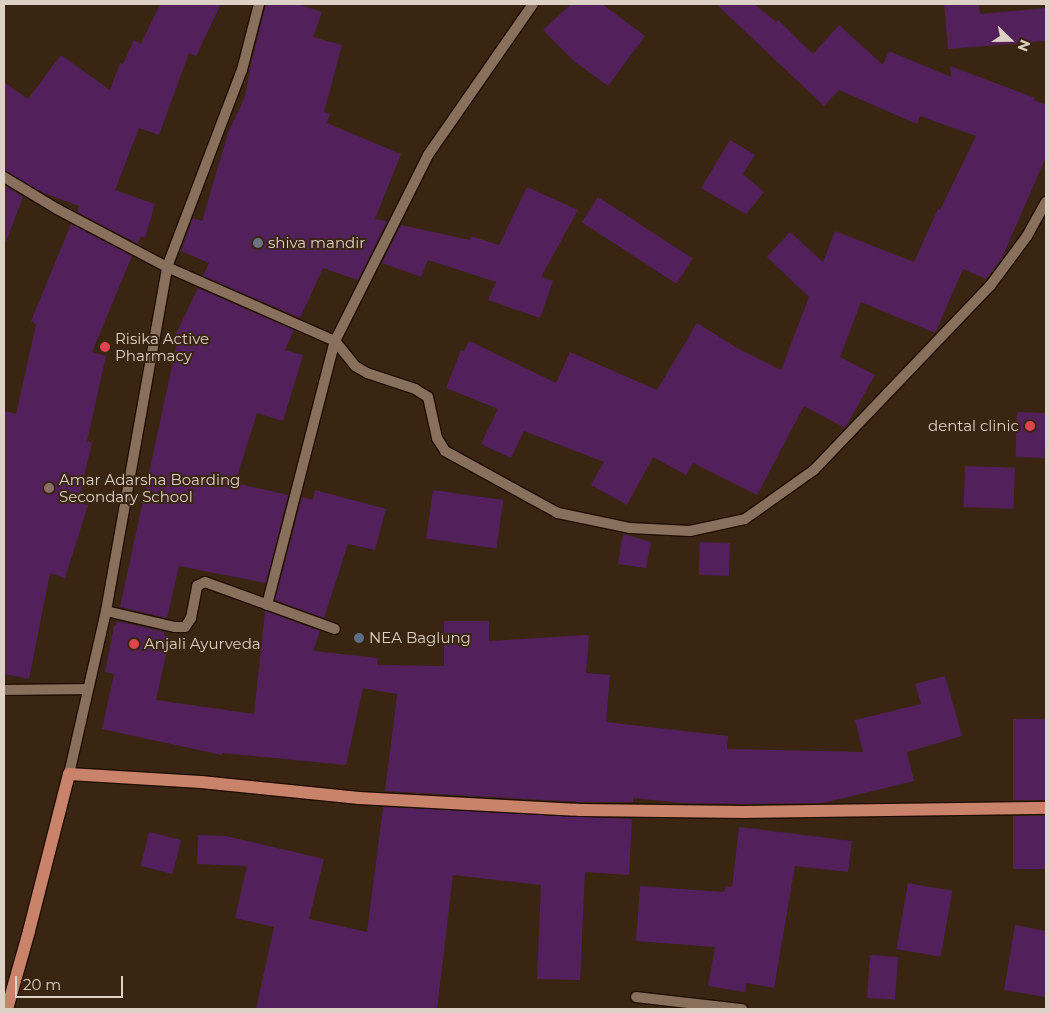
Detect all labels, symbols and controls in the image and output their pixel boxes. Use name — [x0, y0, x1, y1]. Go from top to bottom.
north arrow — [985, 15, 1035, 65]
text: N — [1013, 37, 1034, 54]
place label: shiva mandir — [268, 234, 365, 252]
marker: shiva mandir — [252, 237, 264, 249]
place label: Risika Active Pharmacy — [115, 329, 209, 364]
marker: Risika Active Pharmacy — [99, 341, 111, 353]
place label: dental clinic — [928, 417, 1019, 435]
marker: dental clinic — [1023, 419, 1037, 433]
place label: Amar Adarsha Boarding Secondary School — [59, 470, 240, 505]
marker: Amar Adarsha Boarding Secondary School — [43, 482, 55, 494]
place label: NEA Baglung — [369, 629, 471, 647]
marker: NEA Baglung — [353, 632, 365, 644]
place label: Anjali Ayurveda — [144, 635, 261, 653]
marker: Anjali Ayurveda — [128, 638, 140, 650]
scale bar — [18, 966, 125, 998]
text: 20 m — [23, 975, 61, 994]

